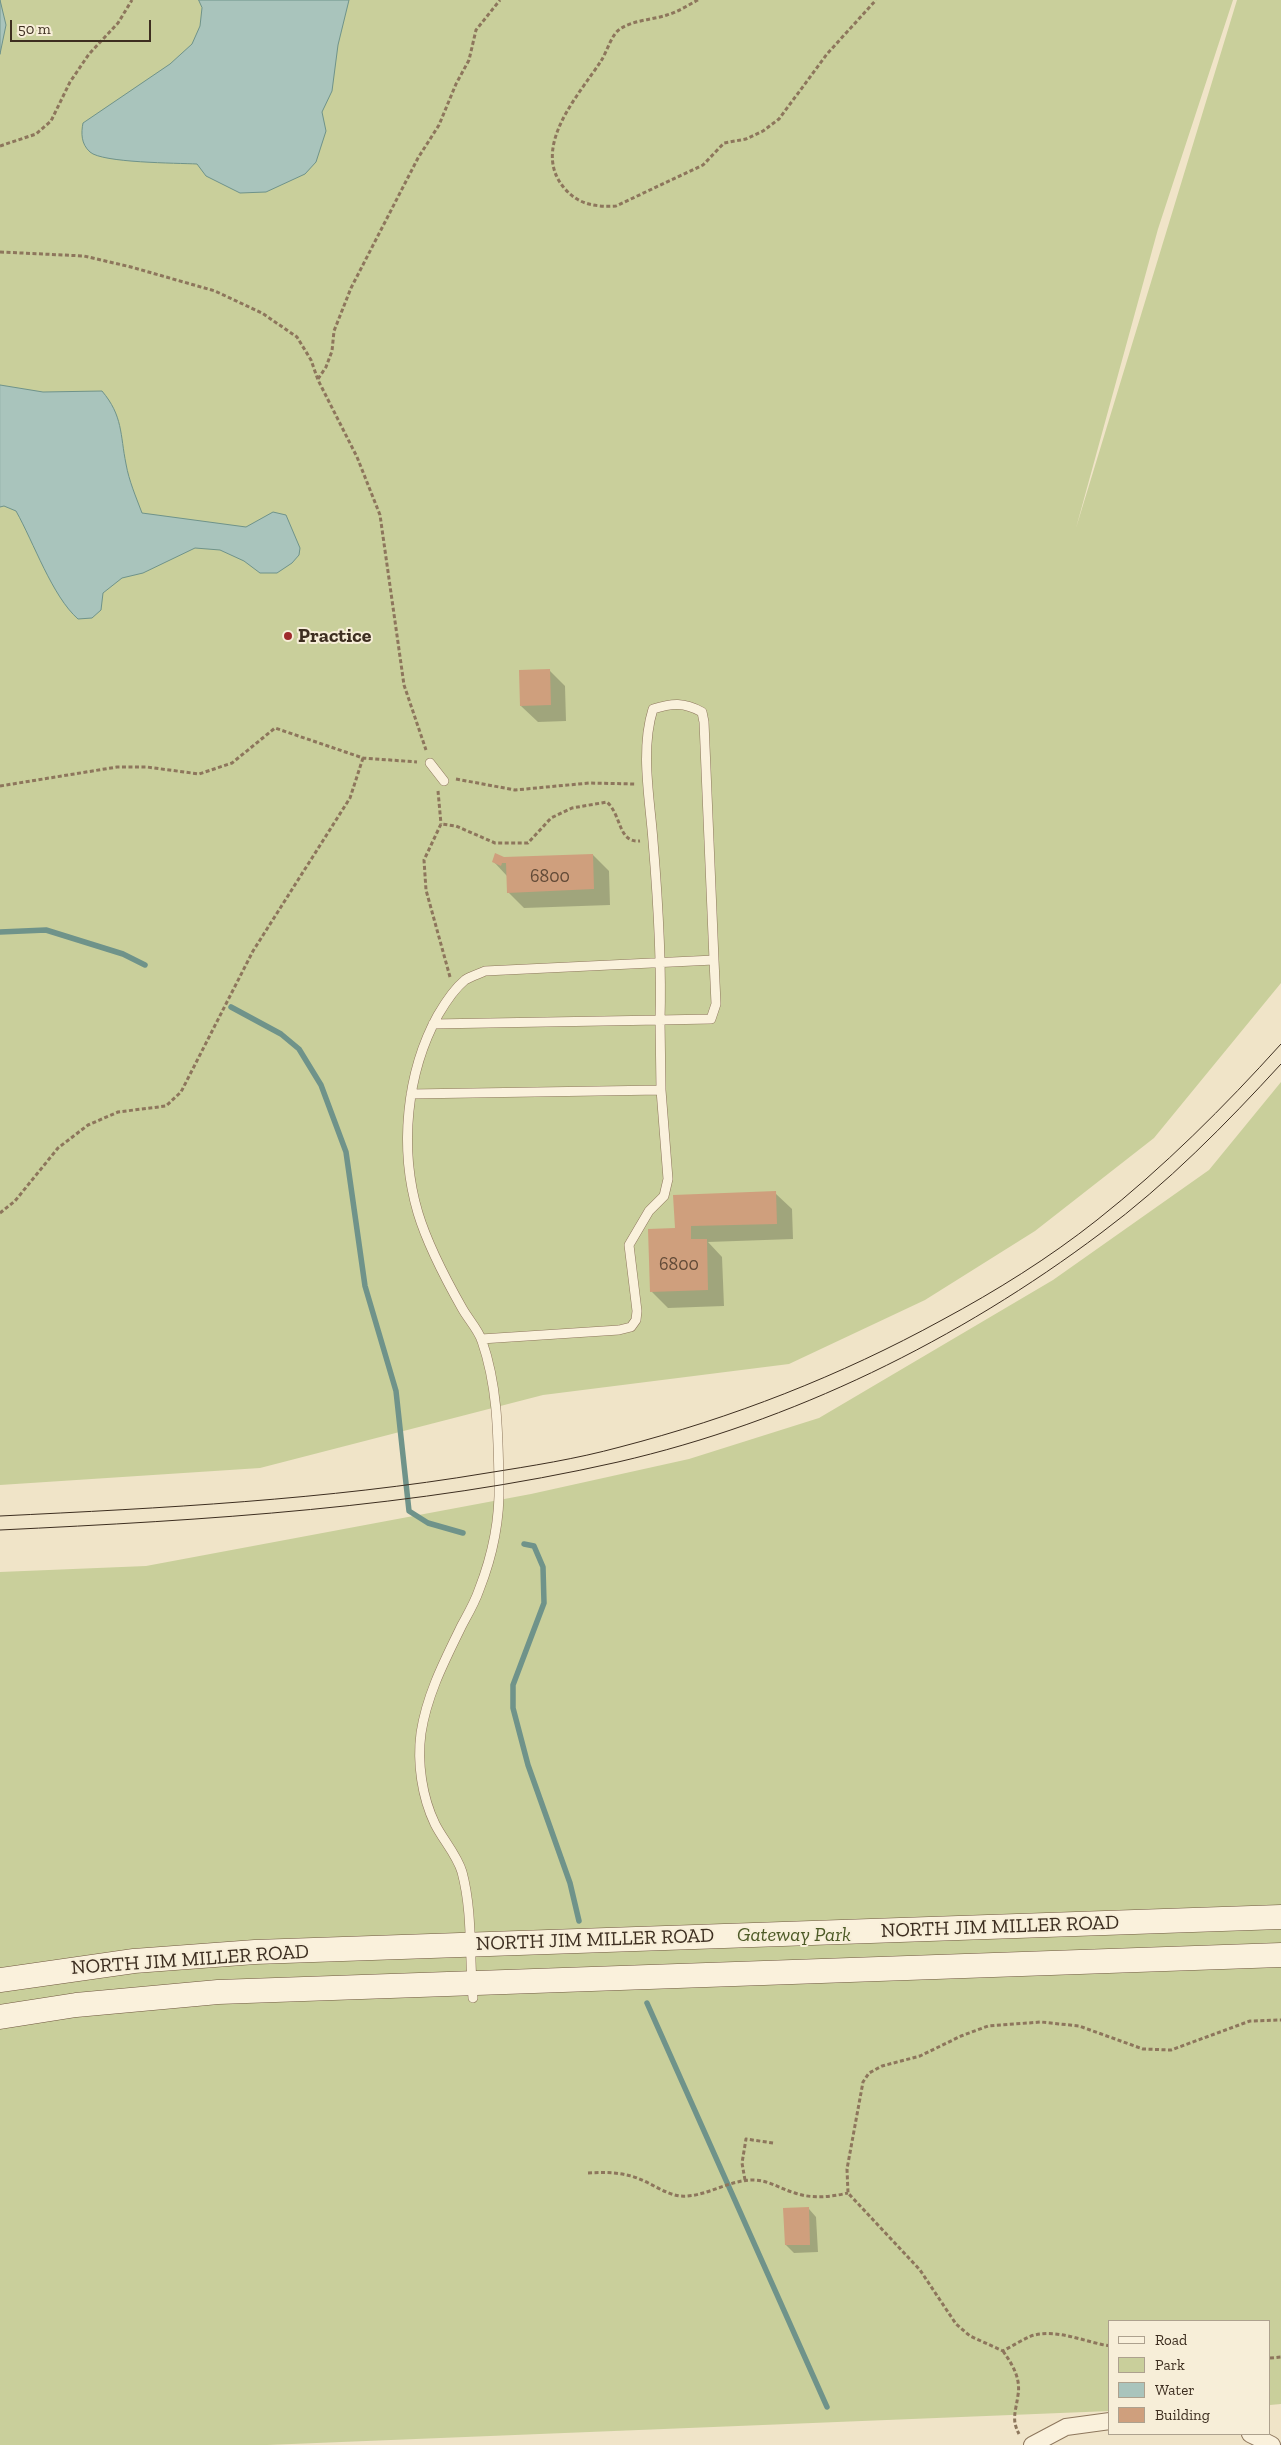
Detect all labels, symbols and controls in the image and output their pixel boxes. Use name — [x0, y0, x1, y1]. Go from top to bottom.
scale bar — [12, 10, 154, 42]
text: 50 m — [18, 20, 51, 38]
place label: Practice — [298, 624, 371, 648]
marker: Practice — [282, 630, 294, 642]
house number: 6800 — [530, 866, 570, 888]
house number: 6800 — [659, 1254, 699, 1276]
street label: NORTH JIM MILLER ROAD — [880, 1911, 1120, 1943]
park label: Gateway Park — [737, 1923, 851, 1947]
street label: NORTH JIM MILLER ROAD — [475, 1924, 715, 1956]
street label: NORTH JIM MILLER ROAD — [70, 1940, 310, 1980]
legend — [1108, 2320, 1271, 2435]
text: Road — [1155, 2331, 1187, 2349]
text: Park — [1155, 2356, 1185, 2374]
text: Water — [1155, 2381, 1195, 2399]
text: Building — [1155, 2406, 1210, 2424]

